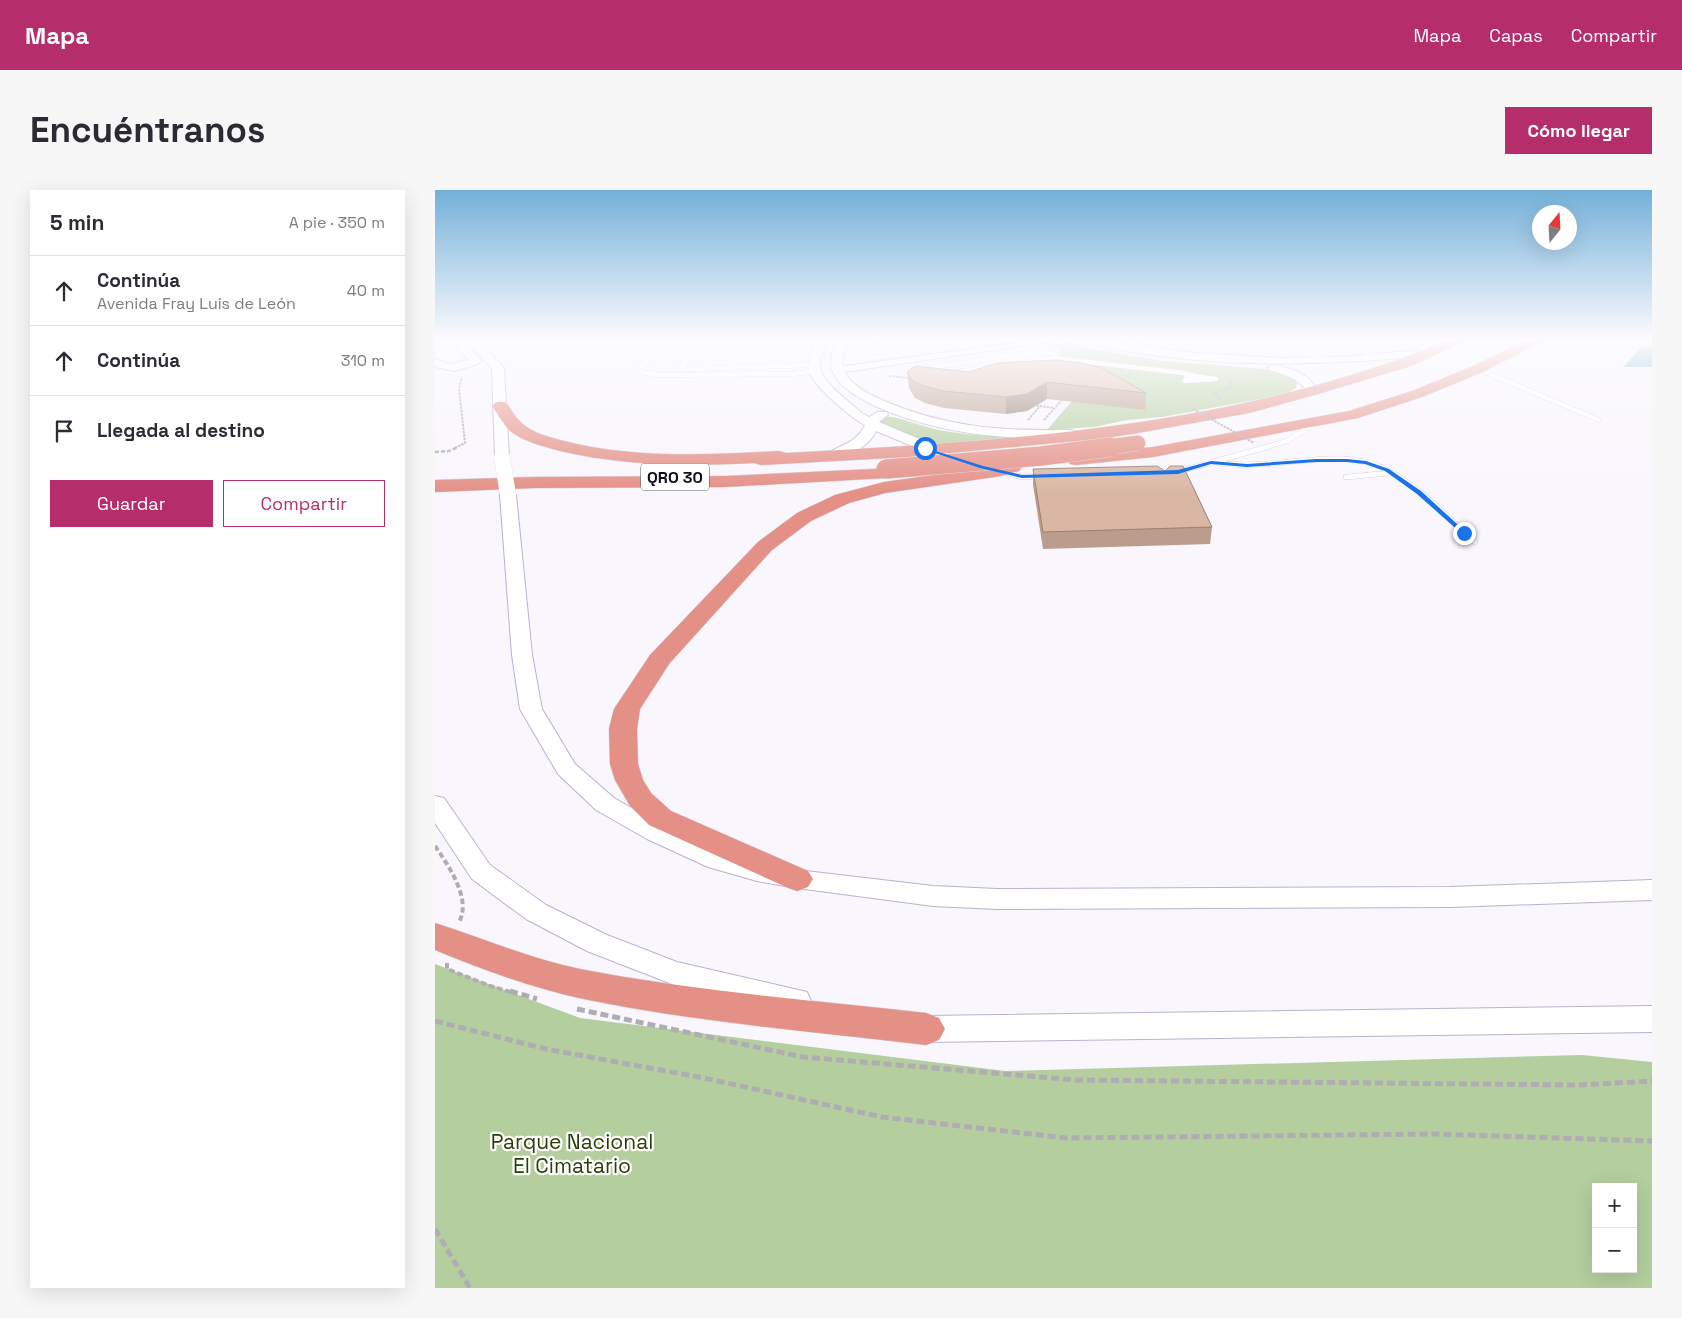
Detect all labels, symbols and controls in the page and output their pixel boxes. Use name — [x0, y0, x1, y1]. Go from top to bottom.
text: Mapa — [25, 20, 89, 51]
text: Mapa — [1413, 24, 1461, 47]
text: Capas — [1489, 24, 1543, 47]
text: Compartir — [1571, 24, 1657, 47]
button: Cómo llegar — [1505, 107, 1652, 154]
text: Encuéntranos — [30, 108, 265, 152]
north arrow — [1532, 205, 1577, 250]
text: 5 min — [50, 209, 104, 236]
text: A pie · 350 m — [289, 212, 385, 233]
text: Continúa — [97, 268, 180, 293]
icon: ahead — [50, 277, 78, 305]
text: 40 m — [347, 280, 385, 301]
text: Avenida Fray Luis de León — [97, 293, 296, 314]
icon: ahead — [50, 347, 78, 375]
text: Continúa — [97, 348, 180, 373]
text: 310 m — [341, 350, 385, 371]
icon: arrive — [50, 417, 78, 445]
text: Llegada al destino — [97, 418, 265, 443]
route start — [914, 437, 937, 460]
road number: QRO 30 — [641, 464, 709, 490]
button: Guardar — [50, 480, 213, 527]
button: Compartir — [223, 480, 385, 527]
route end — [1453, 522, 1476, 545]
park label: Parque Nacional El Cimatario — [491, 1128, 653, 1179]
map controls — [1592, 1183, 1637, 1273]
button: + — [1592, 1183, 1637, 1228]
button: − — [1592, 1228, 1637, 1273]

